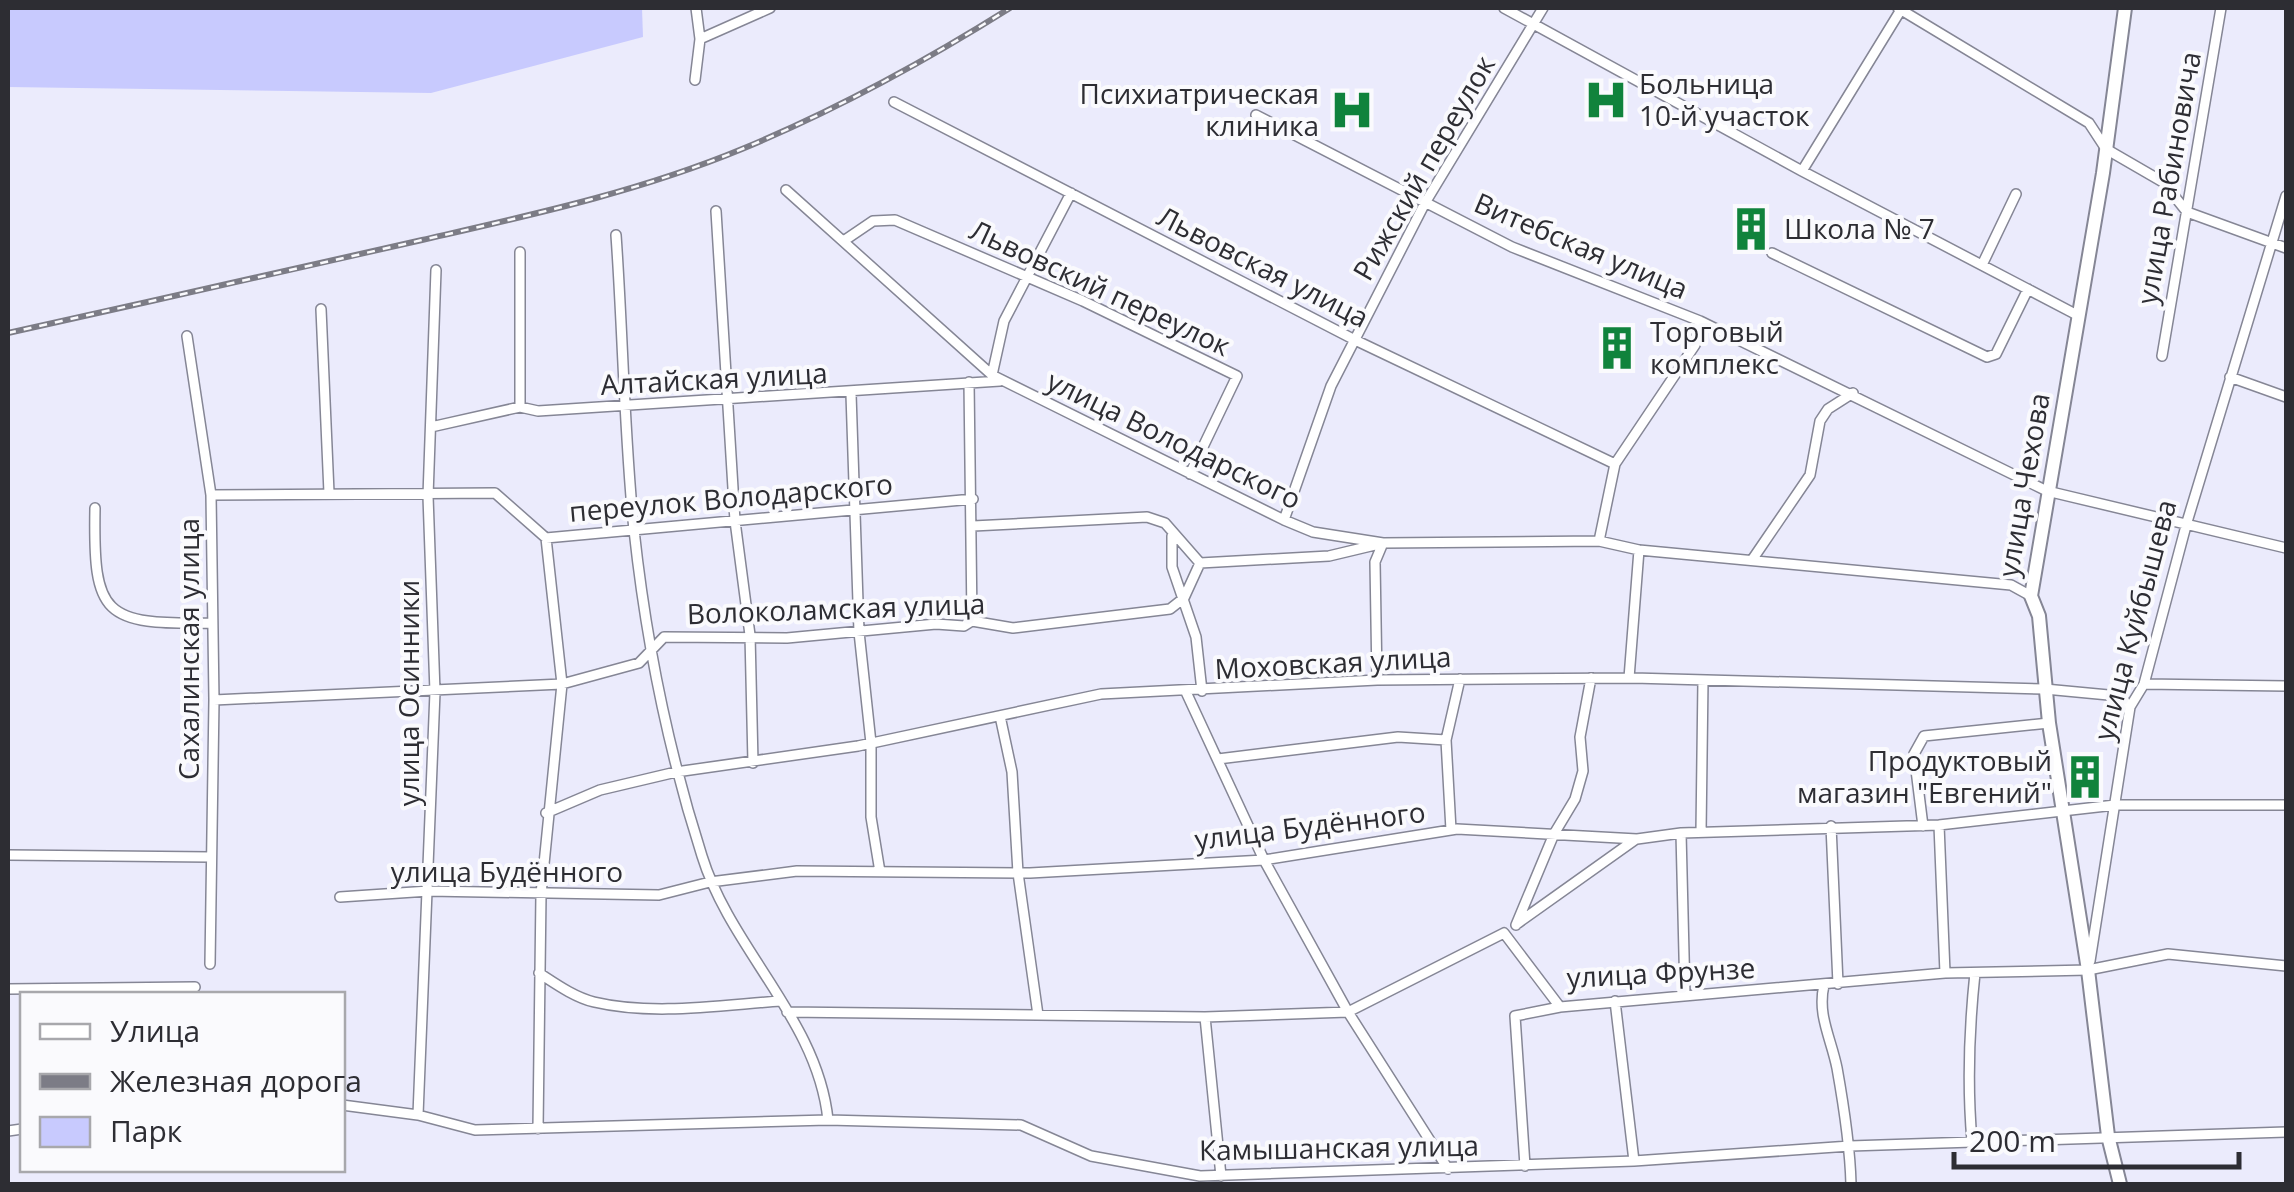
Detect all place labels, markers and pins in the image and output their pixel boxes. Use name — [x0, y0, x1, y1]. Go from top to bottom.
place label: Больница 10-й участок — [1639, 64, 1810, 134]
place label: Психиатрическая клиника — [1080, 74, 1319, 144]
hospital icon: Больница 10-й участок — [1582, 76, 1630, 124]
hospital icon: Психиатрическая клиника — [1328, 86, 1376, 134]
building icon: Школа № 7 — [1727, 205, 1775, 253]
place label: Школа № 7 — [1784, 209, 1935, 247]
place label: Торговый комплекс — [1650, 312, 1784, 382]
building icon: Торговый комплекс — [1593, 324, 1641, 372]
place label: Продуктовый магазин "Евгений" — [1797, 741, 2052, 811]
building icon: Продуктовый магазин "Евгений" — [2061, 753, 2109, 801]

